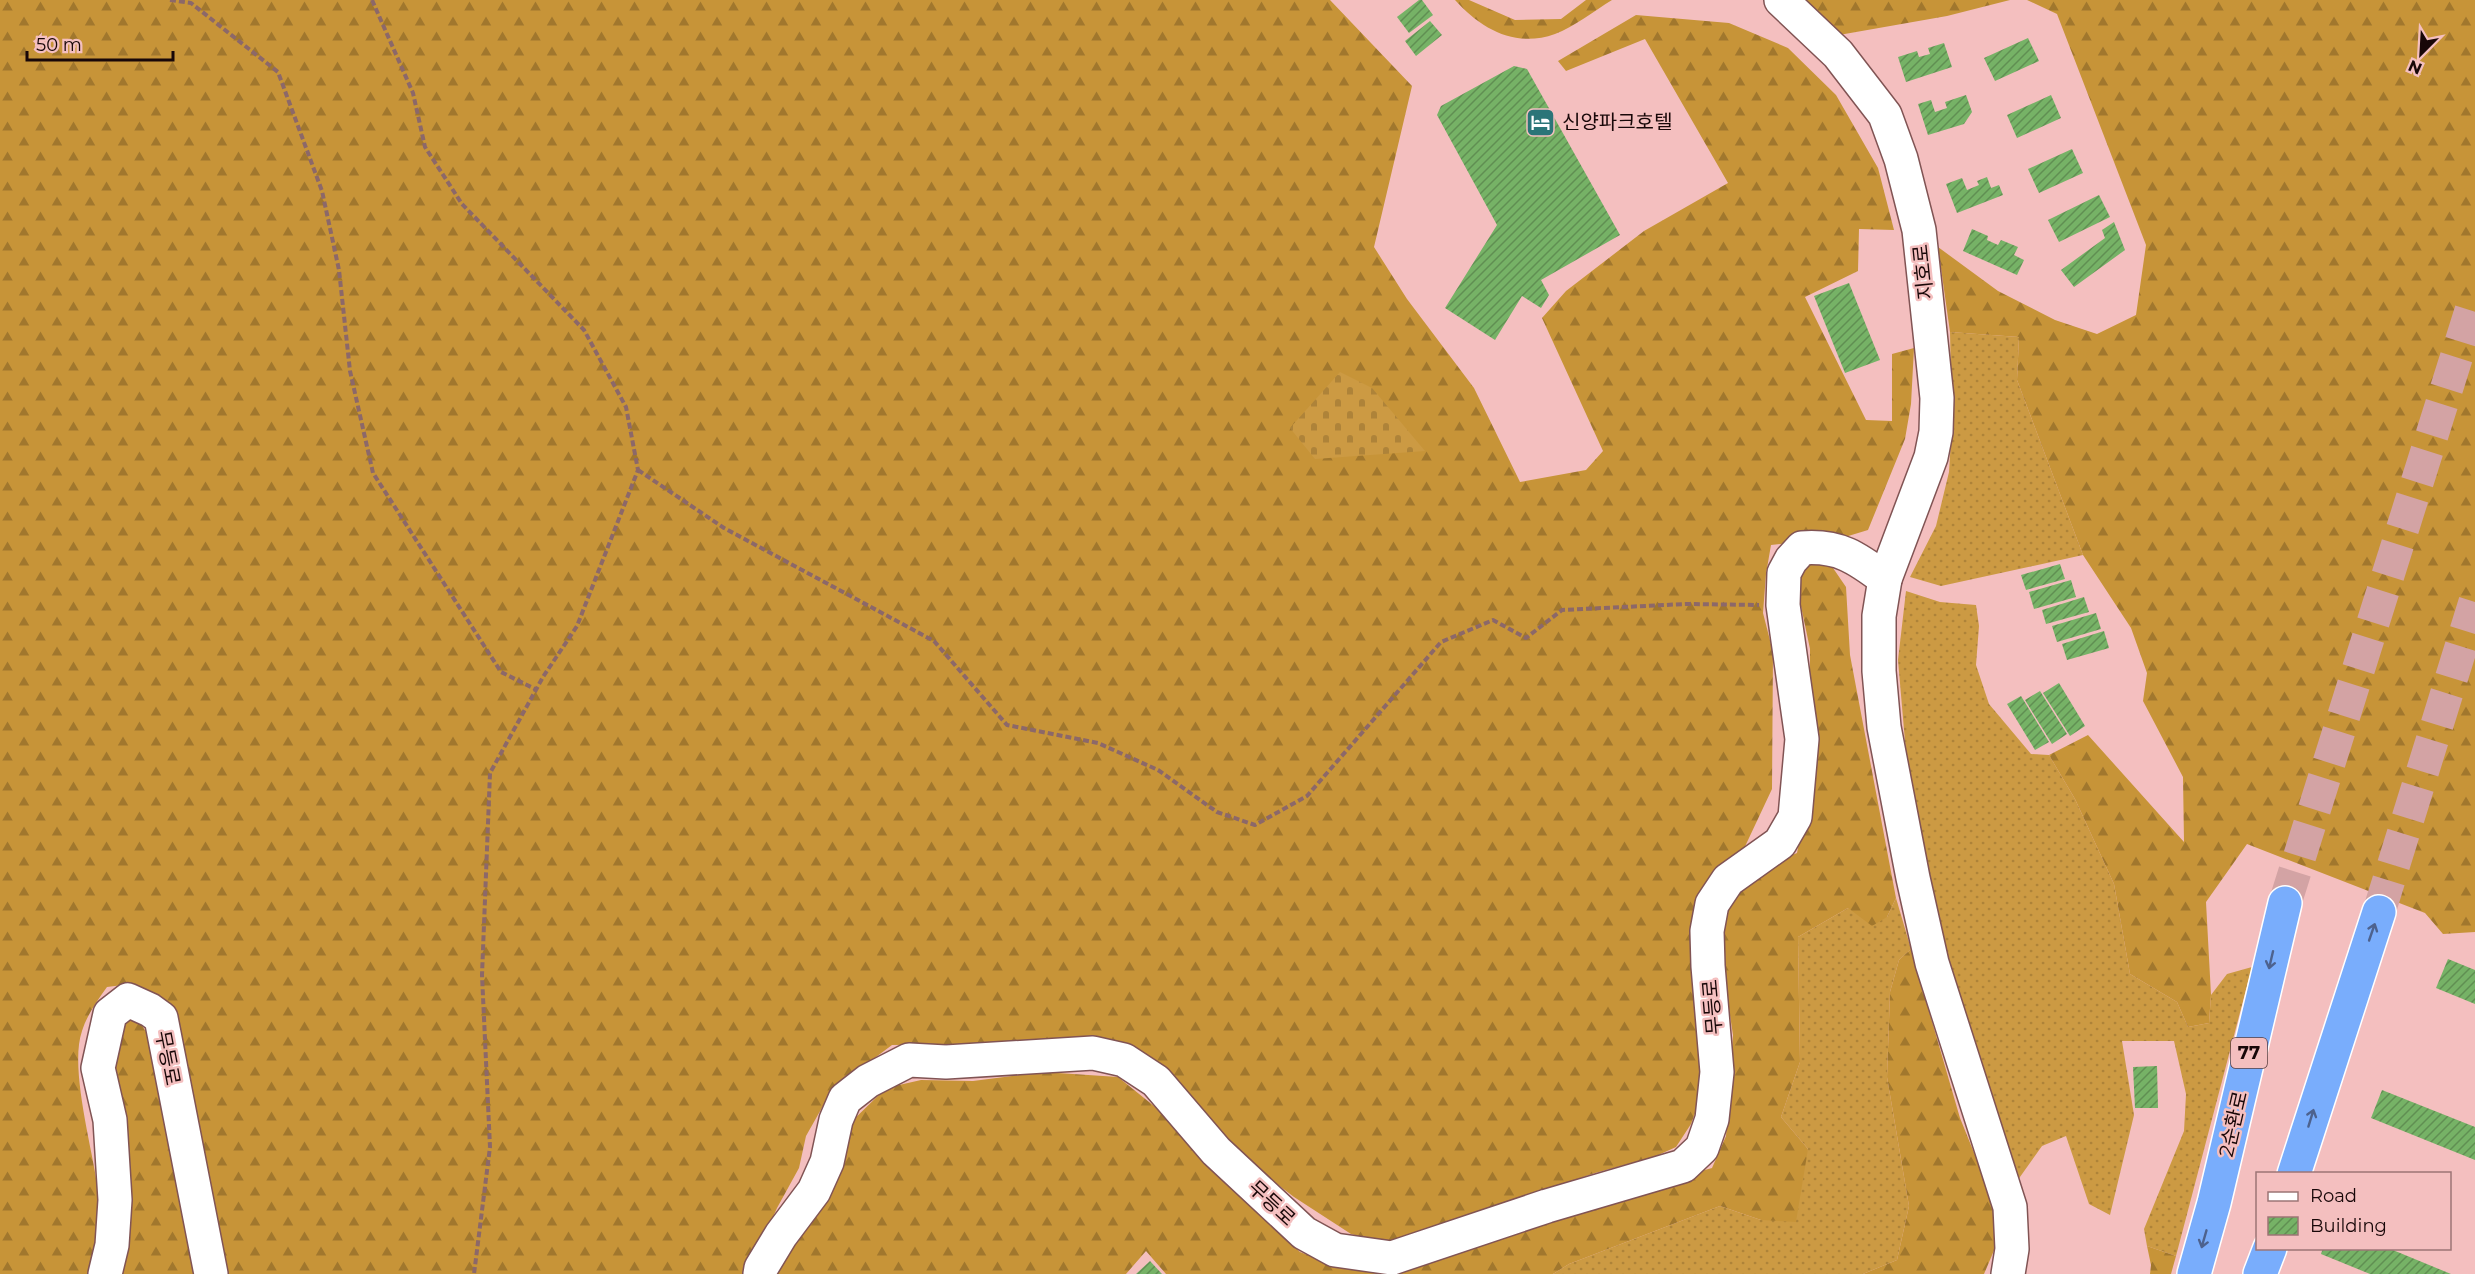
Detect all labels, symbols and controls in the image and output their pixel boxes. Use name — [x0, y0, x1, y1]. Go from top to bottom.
scale bar — [27, 24, 172, 62]
north arrow — [2391, 24, 2451, 84]
text: 50 m — [36, 34, 82, 56]
text: N — [2405, 56, 2425, 79]
hotel icon: 신양파크호텔 — [1525, 106, 1557, 138]
place label: 신양파크호텔 — [1562, 110, 1672, 134]
street label: 지호로 — [1908, 243, 1938, 301]
one-way arrow — [2368, 923, 2379, 942]
one-way arrow — [2265, 950, 2277, 969]
street label: 무등로 — [1698, 978, 1726, 1036]
street label: 무등로 — [151, 1029, 185, 1087]
road number: 77 — [2231, 1038, 2267, 1068]
street label: 2순환로 — [2214, 1089, 2252, 1159]
one-way arrow — [2307, 1109, 2318, 1128]
legend — [2256, 1172, 2451, 1250]
street label: 무등로 — [1244, 1175, 1300, 1231]
text: Road — [2310, 1185, 2357, 1207]
text: Building — [2310, 1215, 2387, 1237]
one-way arrow — [2198, 1229, 2209, 1248]

